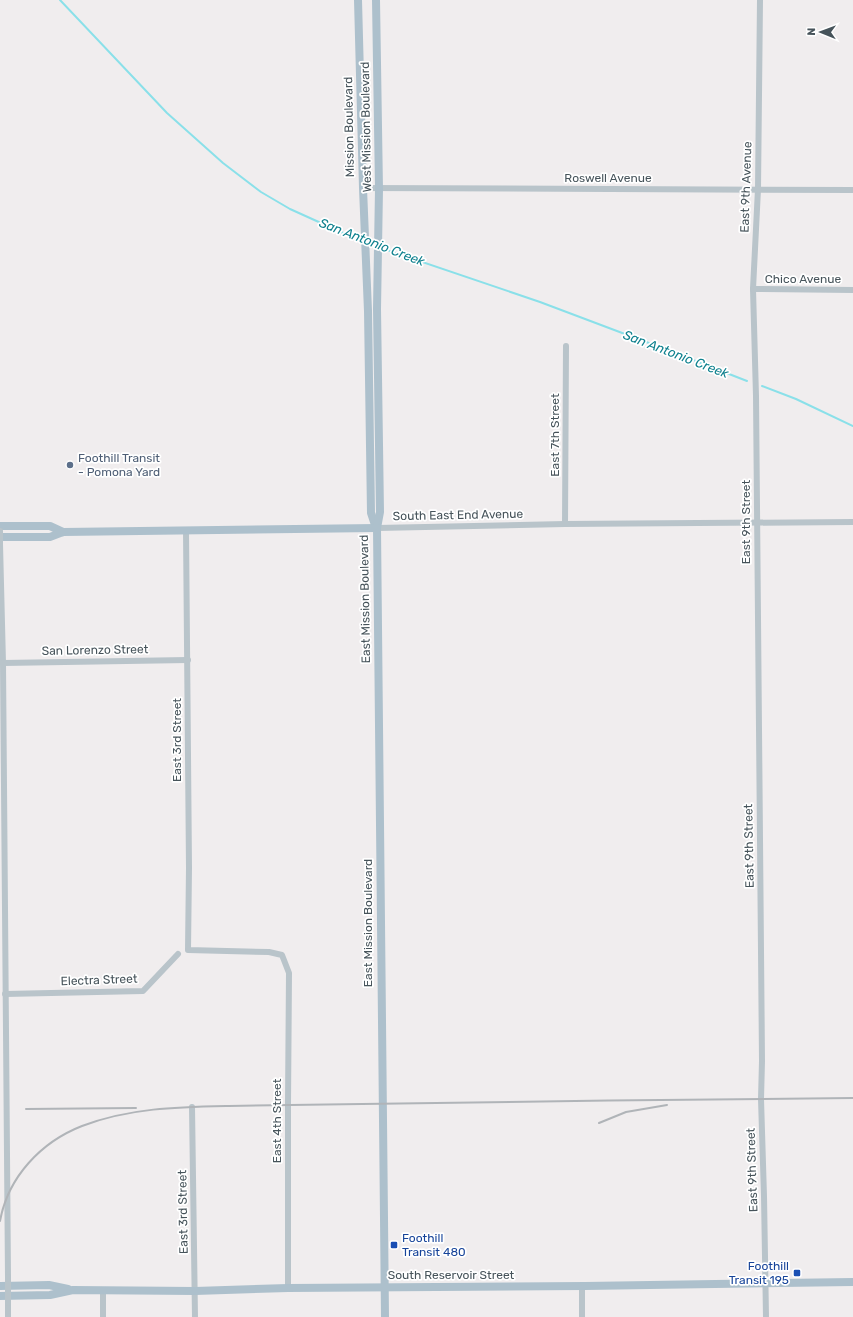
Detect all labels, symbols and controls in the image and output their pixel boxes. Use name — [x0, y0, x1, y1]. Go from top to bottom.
north arrow — [801, 12, 841, 52]
text: N — [805, 28, 818, 36]
street label: West Mission Boulevard — [358, 62, 374, 192]
street label: Mission Boulevard — [341, 76, 357, 178]
street label: East 9th Avenue — [737, 141, 755, 233]
street label: Roswell Avenue — [564, 171, 652, 185]
water label: San Antonio Creek — [317, 215, 427, 269]
street label: Chico Avenue — [765, 272, 841, 286]
water label: San Antonio Creek — [621, 327, 731, 381]
street label: East 7th Street — [548, 393, 562, 477]
place label: Foothill Transit - Pomona Yard — [78, 451, 160, 479]
marker: Foothill Transit - Pomona Yard — [65, 460, 75, 470]
street label: East 9th Street — [739, 479, 753, 564]
street label: South East End Avenue — [393, 507, 524, 523]
street label: East Mission Boulevard — [357, 535, 373, 663]
street label: San Lorenzo Street — [41, 642, 149, 658]
street label: East 3rd Street — [170, 698, 184, 782]
street label: East 9th Street — [741, 803, 757, 888]
street label: East Mission Boulevard — [361, 859, 375, 987]
street label: Electra Street — [60, 972, 138, 988]
street label: East 4th Street — [270, 1078, 284, 1163]
street label: East 9th Street — [744, 1127, 760, 1212]
street label: East 3rd Street — [175, 1170, 191, 1254]
place label: Foothill Transit 480 — [402, 1231, 466, 1259]
marker: Foothill Transit 480 — [389, 1240, 399, 1250]
place label: Foothill Transit 195 — [729, 1259, 789, 1287]
street label: South Reservoir Street — [388, 1268, 515, 1282]
marker: Foothill Transit 195 — [792, 1268, 802, 1278]

